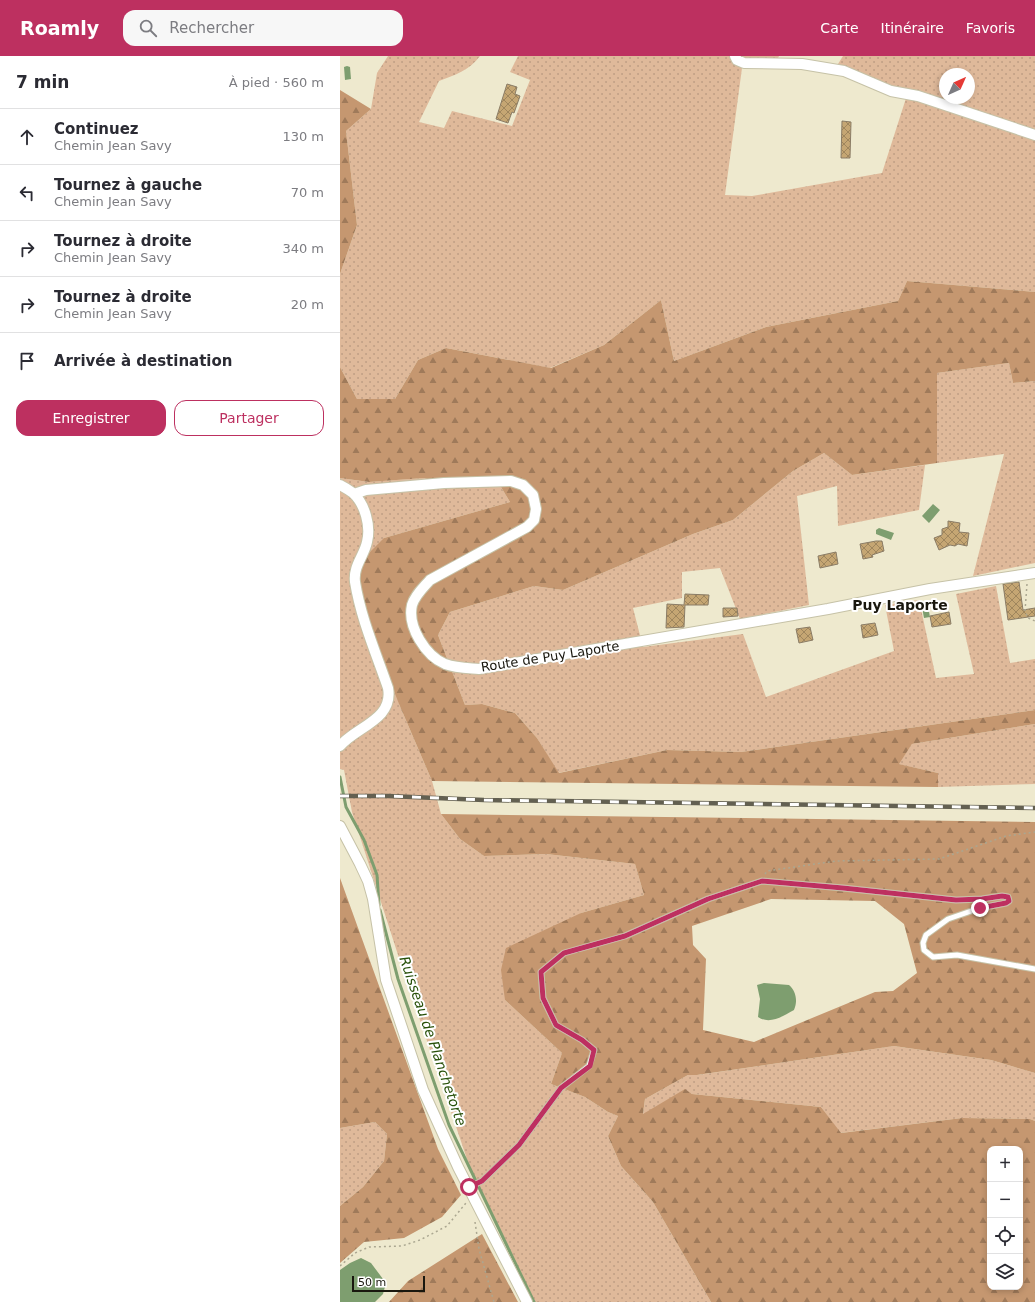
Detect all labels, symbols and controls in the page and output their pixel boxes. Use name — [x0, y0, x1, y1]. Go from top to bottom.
search box — [123, 10, 403, 46]
text: Roamly — [20, 17, 99, 39]
icon: search — [137, 17, 159, 39]
text: Rechercher — [169, 19, 254, 37]
text: Carte — [820, 20, 859, 36]
text: Itinéraire — [881, 20, 944, 36]
text: Favoris — [966, 20, 1015, 36]
north arrow — [939, 68, 975, 104]
text: 7 min — [16, 72, 69, 92]
text: À pied · 560 m — [229, 75, 324, 90]
text: Continuez — [54, 120, 139, 138]
icon: ahead — [16, 126, 38, 148]
text: 130 m — [282, 129, 324, 144]
text: Chemin Jean Savy — [54, 138, 172, 153]
text: Tournez à gauche — [54, 176, 202, 194]
icon: left — [16, 182, 38, 204]
text: 70 m — [291, 185, 324, 200]
text: Chemin Jean Savy — [54, 194, 172, 209]
text: Tournez à droite — [54, 232, 192, 250]
icon: right — [16, 238, 38, 260]
text: 340 m — [282, 241, 324, 256]
text: Chemin Jean Savy — [54, 250, 172, 265]
text: Tournez à droite — [54, 288, 192, 306]
icon: right — [16, 294, 38, 316]
text: 20 m — [291, 297, 324, 312]
text: Chemin Jean Savy — [54, 306, 172, 321]
icon: arrive — [16, 350, 38, 372]
text: Arrivée à destination — [54, 352, 232, 370]
button: Enregistrer — [16, 400, 166, 436]
button: Partager — [174, 400, 324, 436]
district label: Puy Laporte — [852, 597, 948, 613]
street label: Route de Puy Laporte — [480, 638, 620, 675]
route end — [971, 899, 989, 917]
water label: Ruisseau de Planchetorte — [396, 954, 470, 1128]
map controls — [987, 1146, 1023, 1290]
button: + — [987, 1146, 1023, 1182]
route start — [460, 1178, 478, 1196]
button: − — [987, 1182, 1023, 1218]
button: locate — [987, 1218, 1023, 1254]
button: layers — [987, 1254, 1023, 1290]
scale bar — [352, 1274, 425, 1293]
text: 50 m — [358, 1276, 386, 1289]

